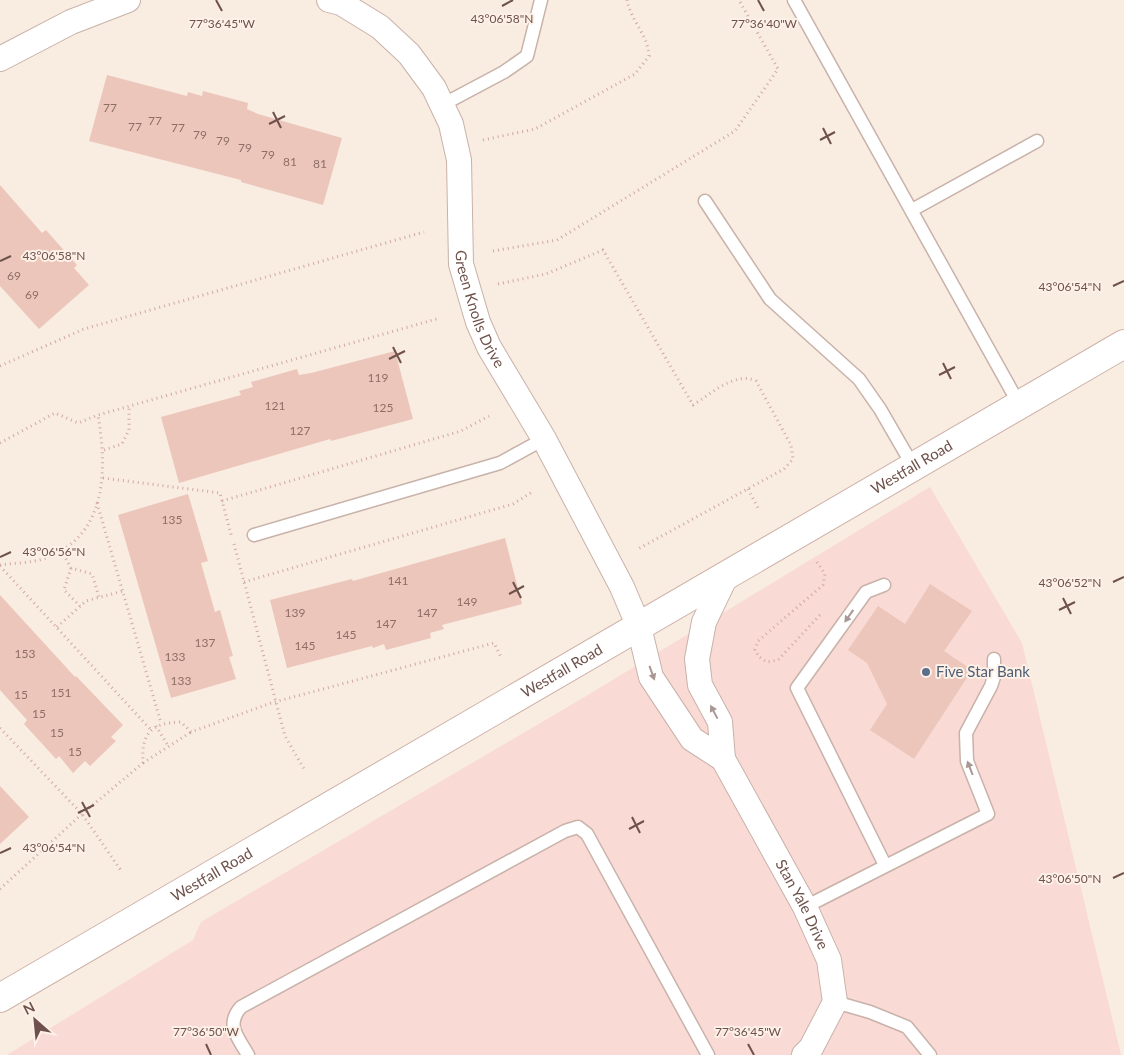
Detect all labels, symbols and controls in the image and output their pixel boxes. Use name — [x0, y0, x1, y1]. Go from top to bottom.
text: 43°06'58"N — [471, 11, 533, 26]
text: 77°36'45"W — [189, 16, 256, 31]
text: 77°36'40"W — [731, 16, 798, 31]
house number: 77 — [103, 100, 117, 115]
house number: 77 — [148, 113, 162, 128]
house number: 77 — [128, 119, 142, 134]
house number: 77 — [171, 120, 185, 135]
house number: 79 — [193, 127, 207, 142]
house number: 79 — [216, 133, 230, 148]
house number: 79 — [238, 140, 252, 155]
house number: 79 — [261, 147, 275, 162]
house number: 81 — [283, 154, 297, 169]
house number: 81 — [313, 156, 327, 171]
text: 43°06'58"N — [23, 248, 85, 263]
street label: Green Knolls Drive — [453, 250, 509, 371]
house number: 69 — [7, 268, 21, 283]
text: 43°06'54"N — [1039, 279, 1101, 294]
house number: 69 — [25, 287, 39, 302]
house number: 119 — [368, 370, 388, 385]
house number: 121 — [265, 398, 285, 413]
house number: 125 — [373, 400, 393, 415]
house number: 127 — [290, 423, 310, 438]
street label: Westfall Road — [867, 436, 955, 497]
house number: 135 — [162, 512, 182, 527]
text: 43°06'56"N — [23, 544, 85, 559]
house number: 141 — [388, 573, 408, 588]
text: 43°06'52"N — [1039, 575, 1101, 590]
house number: 149 — [457, 594, 477, 609]
house number: 139 — [285, 605, 305, 620]
house number: 147 — [417, 605, 437, 620]
one-way arrow — [844, 609, 854, 623]
house number: 147 — [376, 616, 396, 631]
house number: 145 — [336, 627, 356, 642]
house number: 137 — [195, 635, 215, 650]
house number: 145 — [295, 638, 315, 653]
street label: Westfall Road — [517, 640, 605, 701]
house number: 153 — [15, 646, 35, 661]
house number: 133 — [165, 649, 185, 664]
place label: Five Star Bank — [936, 662, 1030, 680]
one-way arrow — [648, 666, 656, 680]
marker: Five Star Bank — [920, 666, 932, 678]
house number: 133 — [171, 673, 191, 688]
house number: 151 — [51, 685, 71, 700]
house number: 15 — [14, 687, 28, 702]
one-way arrow — [710, 705, 719, 719]
house number: 15 — [32, 706, 46, 721]
house number: 15 — [50, 725, 64, 740]
house number: 15 — [68, 744, 82, 759]
one-way arrow — [966, 760, 974, 775]
text: 43°06'54"N — [23, 840, 85, 855]
street label: Westfall Road — [167, 843, 255, 905]
street label: Stan Yale Drive — [772, 856, 833, 952]
text: 43°06'50"N — [1039, 871, 1101, 886]
north arrow — [10, 995, 60, 1045]
text: N — [20, 998, 38, 1018]
text: 77°36'50"W — [173, 1024, 240, 1039]
text: 77°36'45"W — [715, 1024, 782, 1039]

